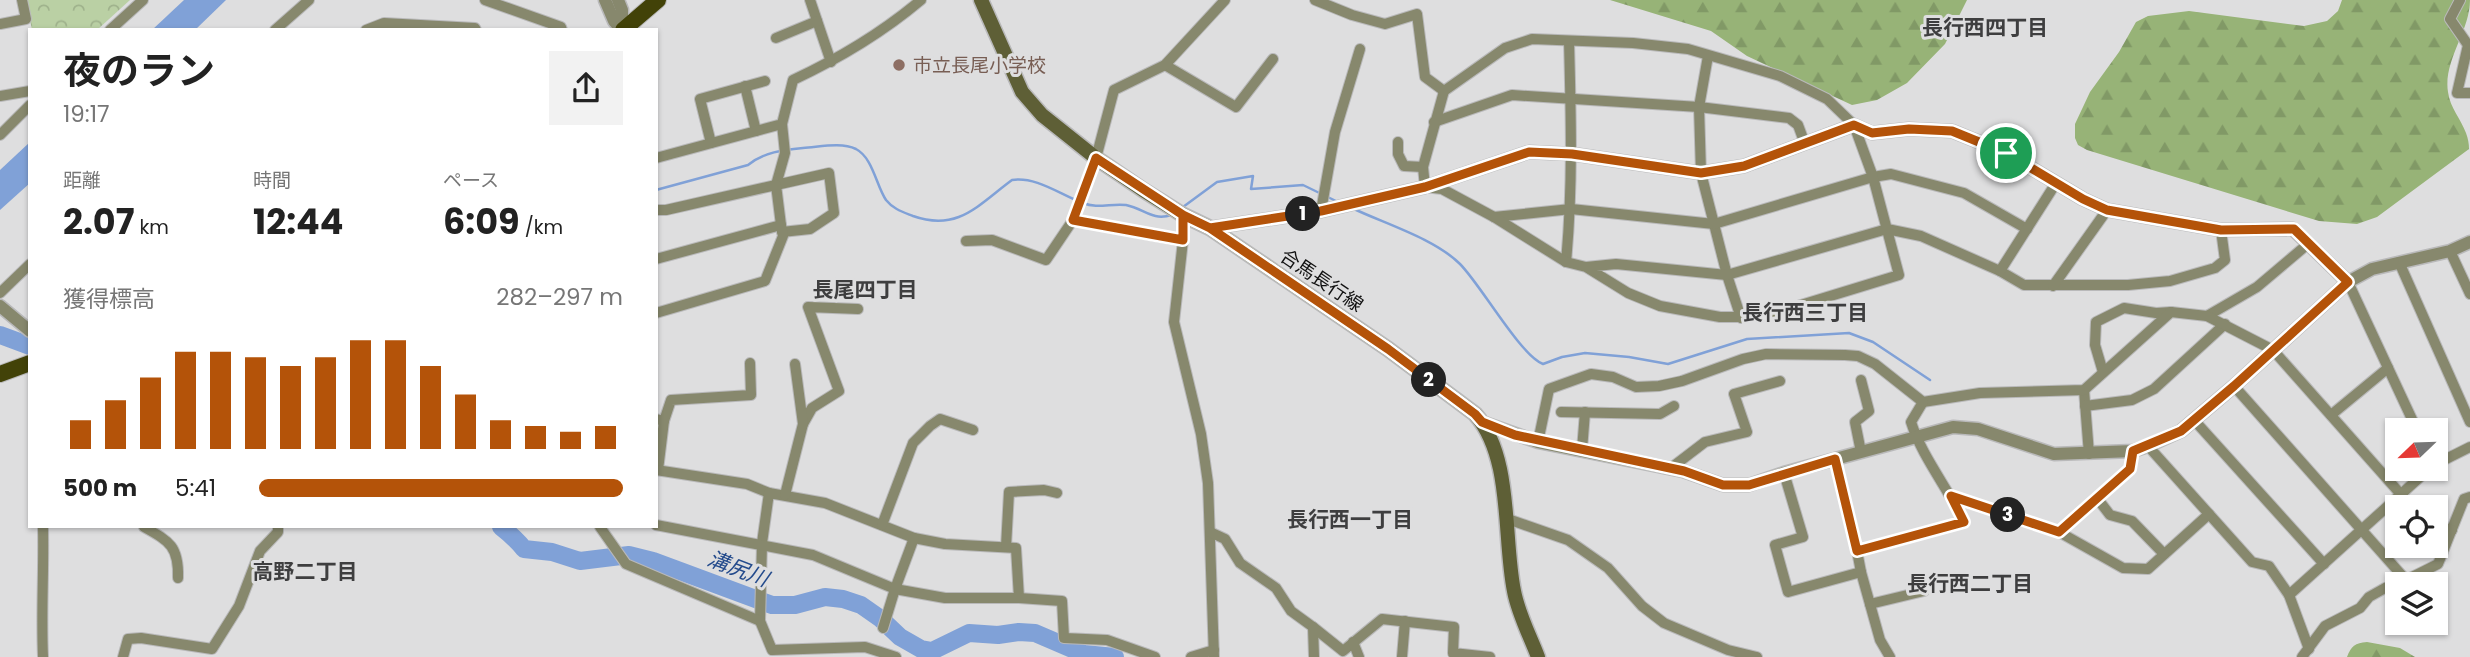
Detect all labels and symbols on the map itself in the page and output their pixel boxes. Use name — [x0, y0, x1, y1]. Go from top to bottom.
district label: 長行西四丁目 — [1922, 13, 2048, 42]
place label: 市立長尾小学校 — [913, 52, 1046, 79]
marker: 市立長尾小学校 — [891, 57, 907, 73]
pin — [1976, 123, 2036, 183]
pin: 1 — [1286, 196, 1320, 232]
street label: 合馬長行線 — [1275, 243, 1369, 318]
district label: 長尾四丁目 — [813, 275, 918, 304]
district label: 長行西三丁目 — [1742, 298, 1868, 327]
pin: 2 — [1412, 362, 1446, 398]
north arrow — [2385, 418, 2448, 481]
pin: 3 — [1990, 498, 2025, 532]
district label: 長行西一丁目 — [1287, 505, 1413, 534]
water label: 溝尻川 — [704, 544, 775, 594]
district label: 高野二丁目 — [253, 557, 358, 586]
district label: 長行西二丁目 — [1907, 569, 2033, 598]

